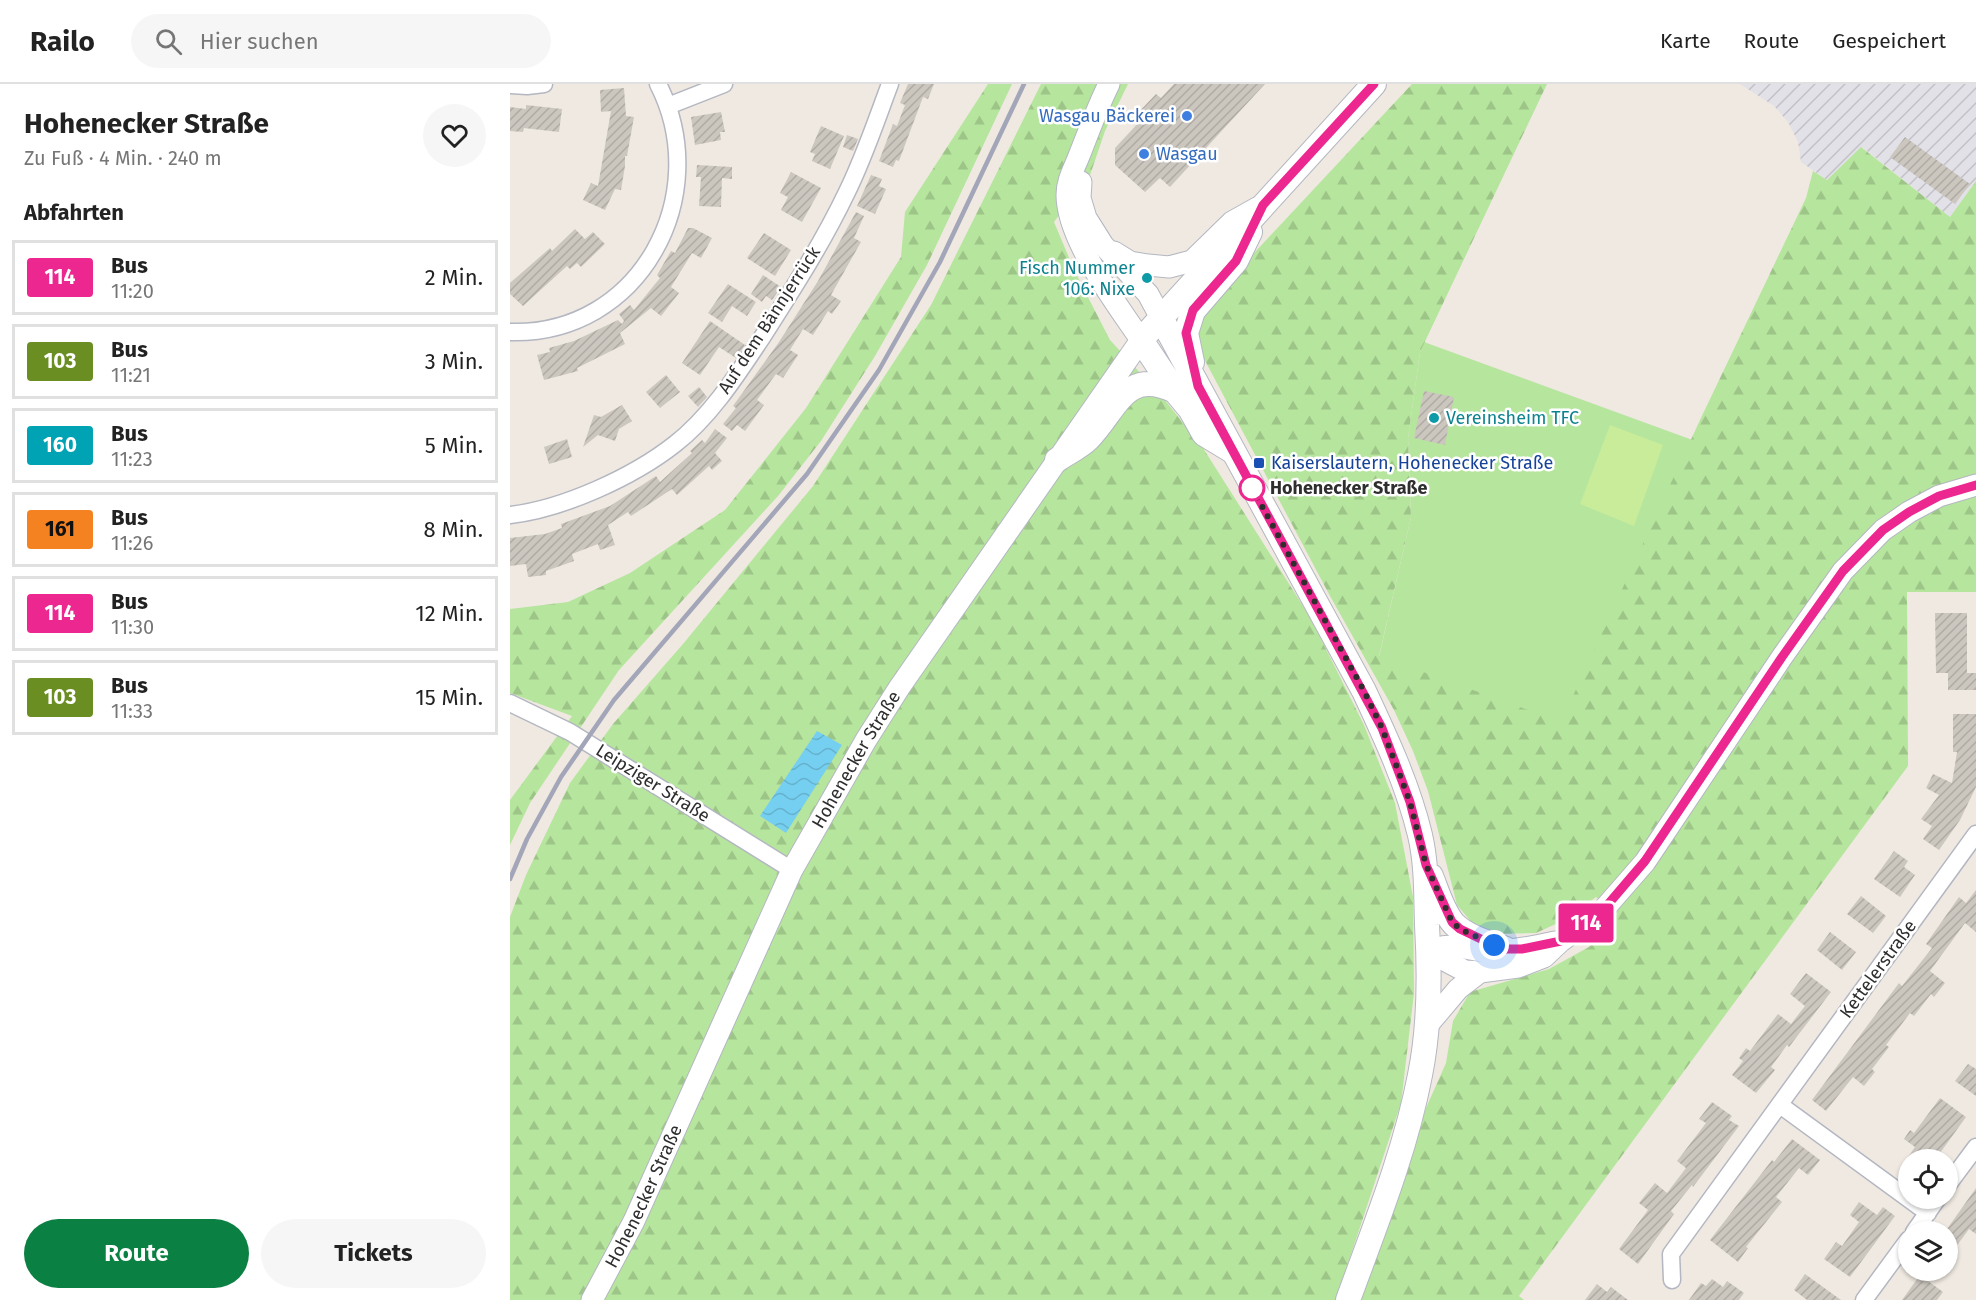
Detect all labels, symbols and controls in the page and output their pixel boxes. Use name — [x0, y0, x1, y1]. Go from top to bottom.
search box — [131, 14, 551, 68]
text: Railo — [30, 25, 95, 58]
icon: search — [152, 25, 185, 58]
text: Hier suchen — [200, 28, 319, 55]
text: Karte — [1660, 28, 1711, 54]
text: Route — [1744, 28, 1799, 54]
text: Gespeichert — [1832, 28, 1946, 54]
button: heart — [423, 104, 486, 167]
place label: Wasgau Bäckerei — [1039, 105, 1175, 127]
text: Hohenecker Straße — [24, 107, 269, 140]
marker: Wasgau Bäckerei — [1180, 109, 1194, 123]
place label: Wasgau — [1156, 143, 1218, 165]
text: Zu Fuß · 4 Min. · 240 m — [24, 146, 222, 170]
marker: Wasgau — [1137, 147, 1151, 161]
text: Abfahrten — [24, 199, 124, 226]
street label: Auf dem Bännjerrück — [713, 242, 825, 398]
text: Bus — [111, 252, 148, 279]
place label: Fisch Nummer 106: Nixe — [1019, 257, 1135, 300]
text: 114 — [45, 264, 75, 290]
text: 2 Min. — [425, 264, 483, 291]
marker: Fisch Nummer 106: Nixe — [1140, 271, 1154, 285]
text: 11:20 — [111, 279, 154, 303]
text: Bus — [111, 336, 148, 363]
text: 103 — [44, 348, 76, 374]
text: 3 Min. — [425, 348, 483, 375]
text: 11:21 — [111, 363, 151, 387]
place label: Vereinsheim TFC — [1446, 407, 1579, 429]
marker: Vereinsheim TFC — [1427, 411, 1441, 425]
text: Bus — [111, 420, 148, 447]
text: 160 — [43, 432, 77, 458]
text: 5 Min. — [425, 432, 483, 459]
text: 11:23 — [111, 447, 153, 471]
place label: Kaiserslautern, Hohenecker Straße — [1271, 452, 1553, 474]
marker: Kaiserslautern, Hohenecker Straße — [1252, 456, 1266, 470]
marker: Hohenecker Straße — [1239, 475, 1265, 501]
place label: Hohenecker Straße — [1270, 477, 1427, 499]
text: Bus — [111, 504, 148, 531]
text: 161 — [45, 516, 75, 542]
text: 8 Min. — [424, 516, 483, 543]
text: 11:26 — [111, 531, 153, 555]
text: Bus — [111, 588, 148, 615]
text: 114 — [45, 600, 75, 626]
text: 12 Min. — [415, 600, 483, 627]
text: 11:30 — [111, 615, 154, 639]
text: Bus — [111, 672, 148, 699]
text: 103 — [44, 684, 76, 710]
text: 15 Min. — [415, 684, 483, 711]
street label: Hohenecker Straße — [807, 687, 905, 832]
text: 11:33 — [111, 699, 153, 723]
street label: Leipziger Straße — [592, 739, 714, 827]
line badge: 114 — [1552, 904, 1620, 942]
text: 114 — [1571, 910, 1601, 936]
street label: Kettelerstraße — [1835, 916, 1921, 1022]
your location — [1479, 930, 1509, 960]
street label: Hohenecker Straße — [600, 1121, 687, 1271]
map controls — [1898, 1149, 1958, 1281]
button: locate — [1898, 1149, 1958, 1209]
button: Route — [24, 1219, 249, 1288]
button: Tickets — [261, 1219, 486, 1288]
button: layers — [1898, 1221, 1958, 1281]

